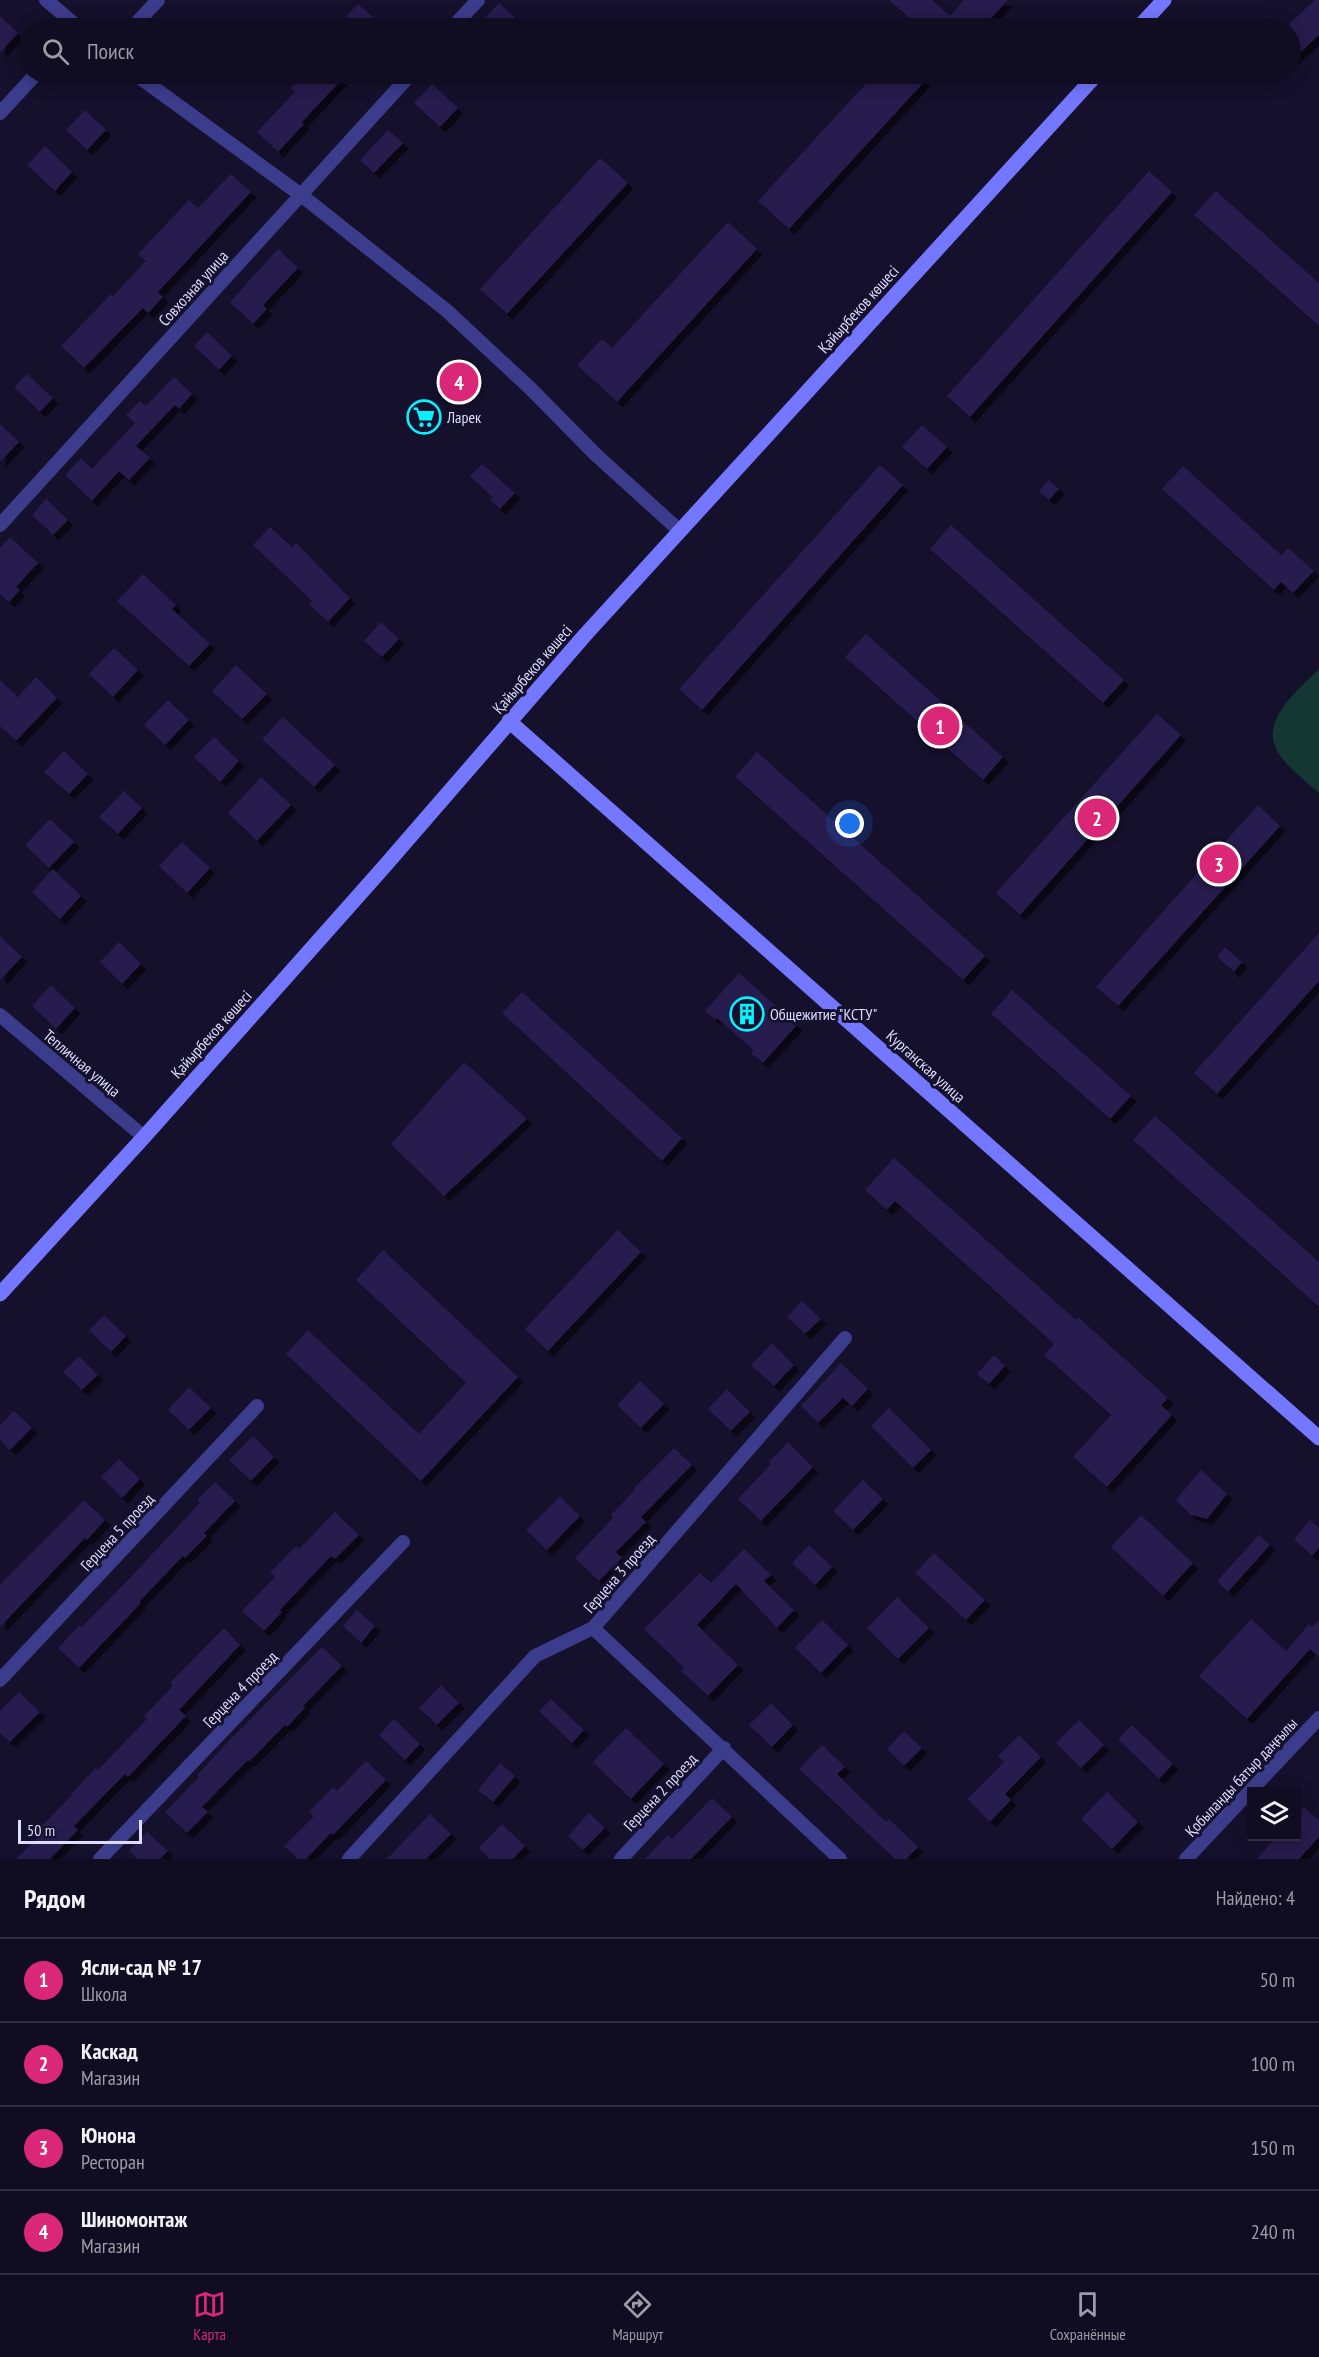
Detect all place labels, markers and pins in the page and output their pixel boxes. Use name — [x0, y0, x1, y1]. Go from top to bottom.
pin: 4 — [440, 360, 478, 404]
supermarket icon: Ларек — [406, 399, 442, 435]
place label: Ларек — [446, 407, 482, 427]
pin: 1 — [920, 704, 960, 748]
pin: 2 — [1078, 796, 1116, 840]
pin: 3 — [1200, 842, 1238, 886]
building icon: Общежитие "КСТУ" — [729, 996, 765, 1032]
place label: Общежитие "КСТУ" — [770, 1004, 877, 1024]

